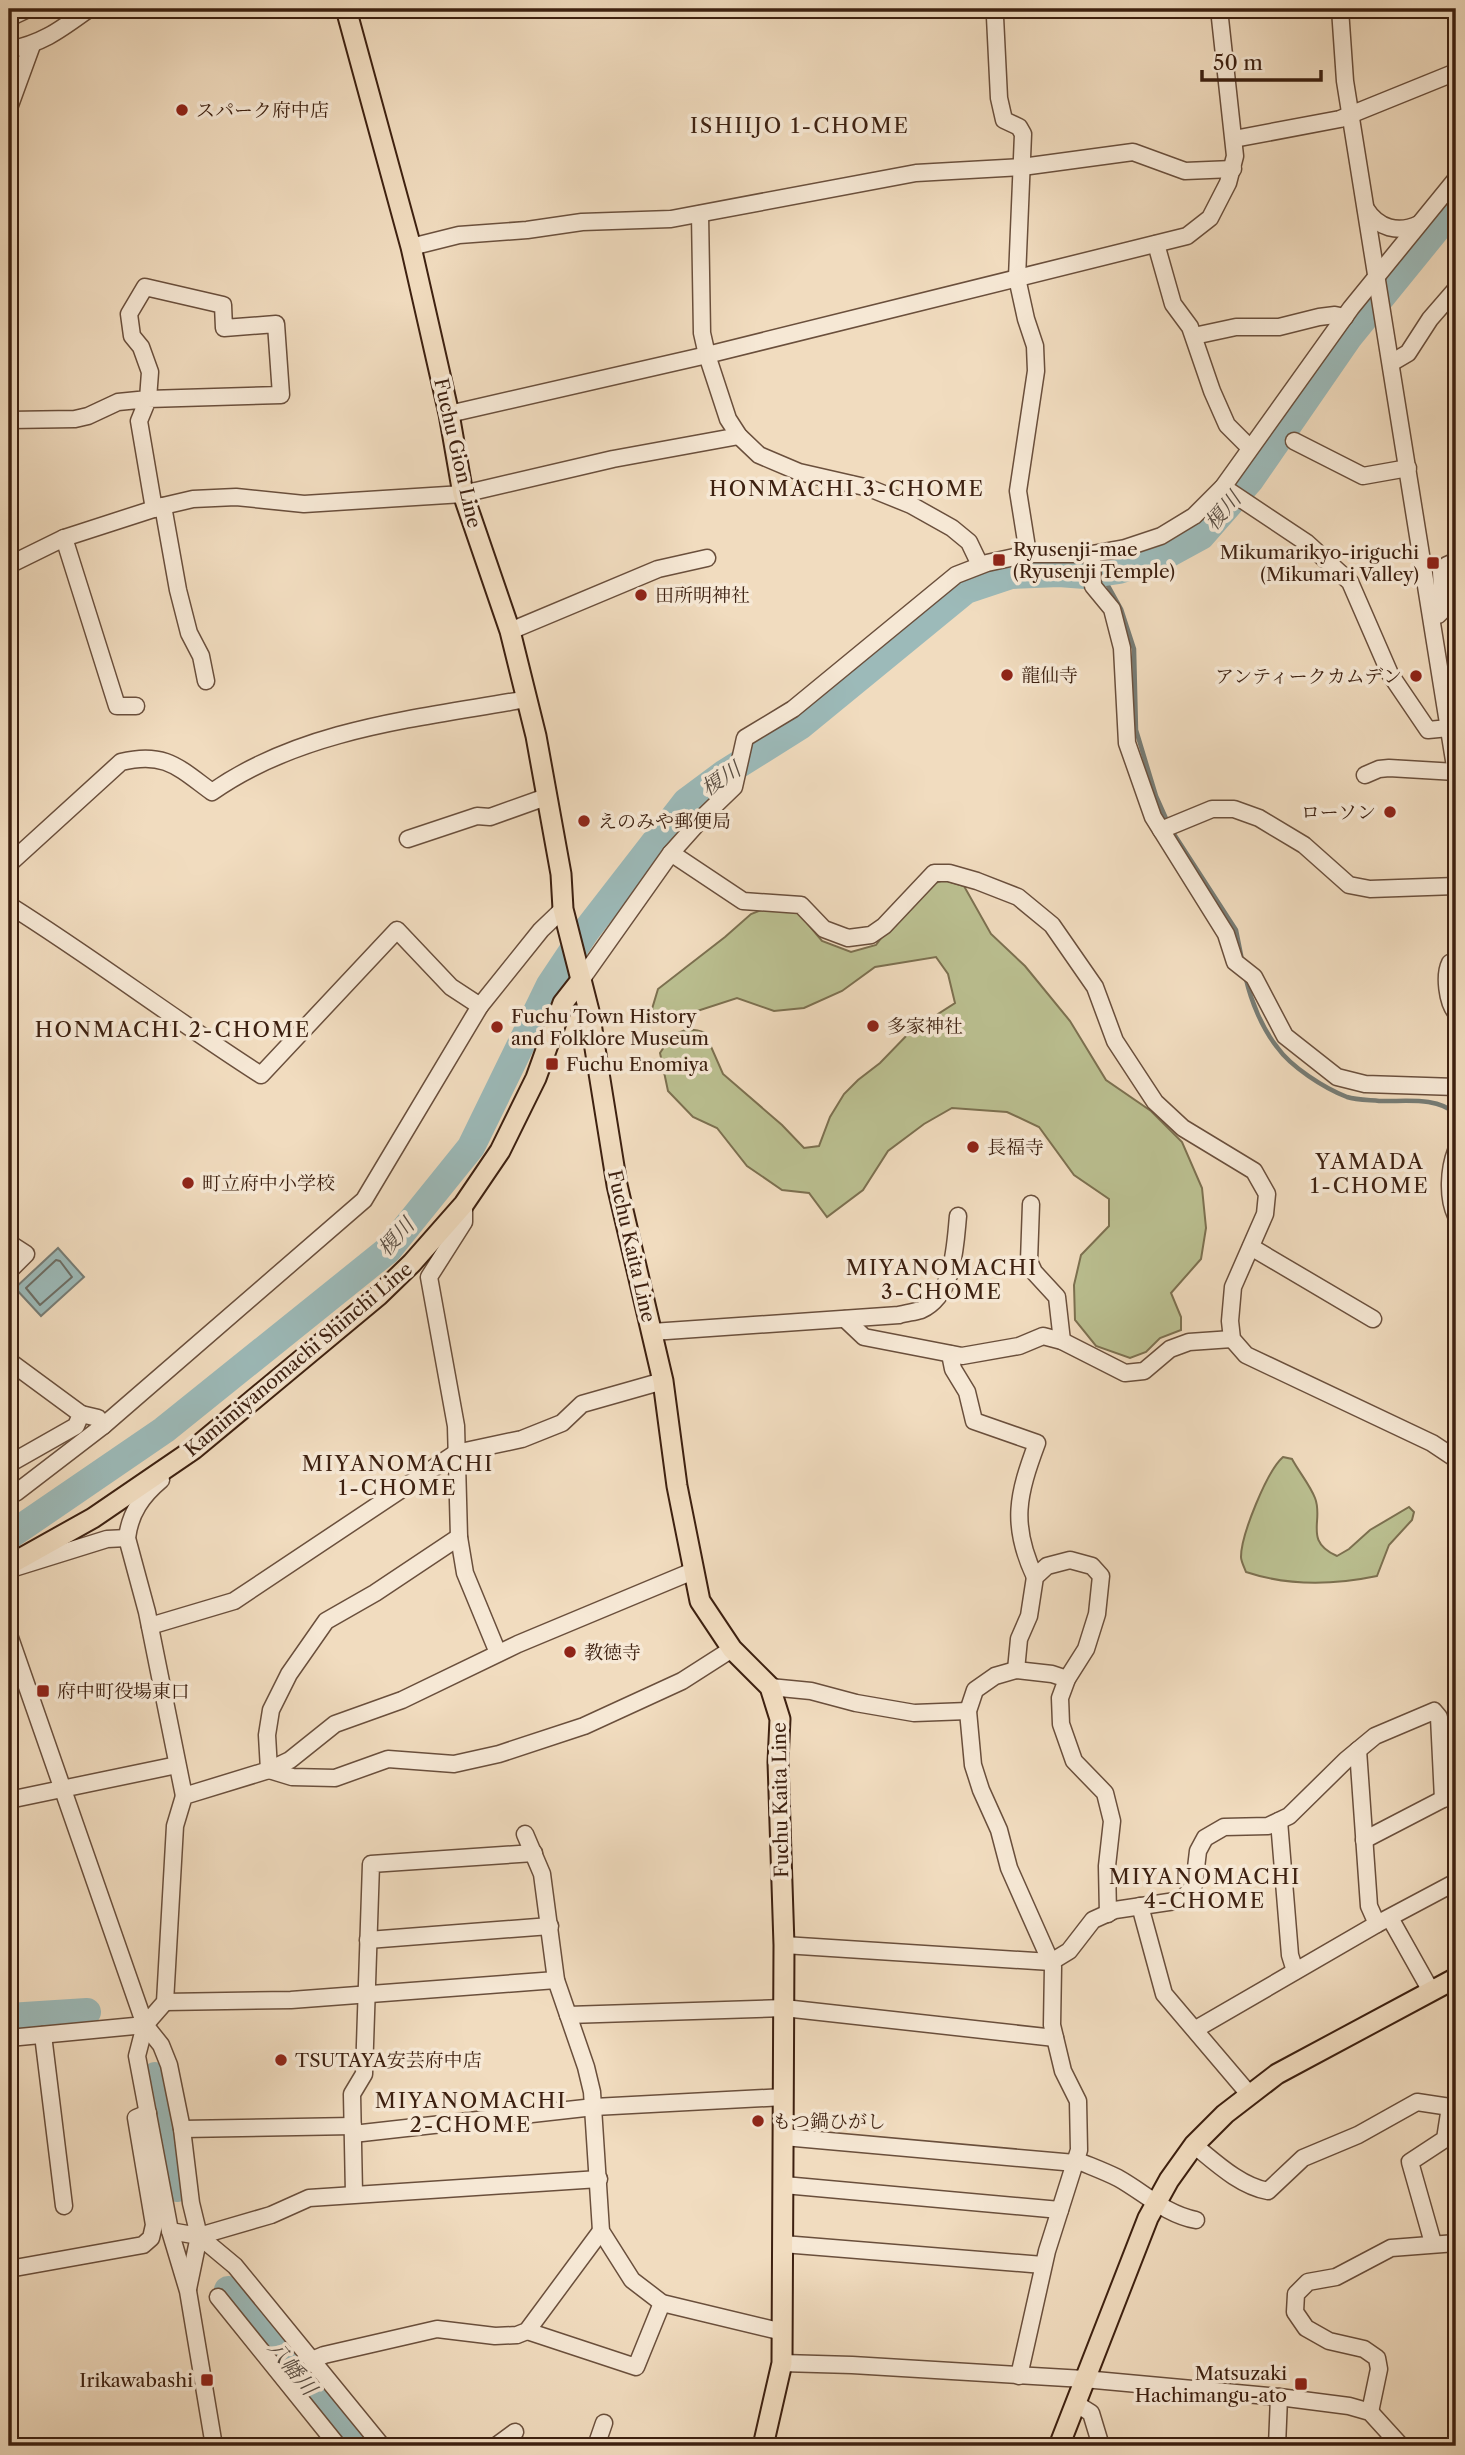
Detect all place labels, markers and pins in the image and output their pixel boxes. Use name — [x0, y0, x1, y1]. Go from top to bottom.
place label: スパーク府中店 — [196, 99, 329, 122]
marker: スパーク府中店 — [174, 102, 190, 118]
place label: Ryusenji-mae (Ryusenji Temple) — [1013, 538, 1175, 583]
place label: Mikumarikyo-iriguchi (Mikumari Valley) — [1220, 541, 1419, 586]
marker: Ryusenji-mae (Ryusenji Temple) — [991, 552, 1007, 568]
marker: Mikumarikyo-iriguchi (Mikumari Valley) — [1425, 555, 1441, 571]
place label: 田所明神社 — [655, 584, 750, 607]
marker: 田所明神社 — [633, 587, 649, 603]
place label: 龍仙寺 — [1021, 664, 1078, 687]
place label: アンティークカムデン — [1215, 665, 1402, 688]
marker: 龍仙寺 — [999, 667, 1015, 683]
marker: アンティークカムデン — [1408, 668, 1424, 684]
place label: ローソン — [1301, 801, 1376, 824]
marker: ローソン — [1382, 804, 1398, 820]
place label: えのみや郵便局 — [598, 810, 731, 833]
marker: えのみや郵便局 — [576, 813, 592, 829]
place label: Fuchu Town History and Folklore Museum — [511, 1005, 709, 1050]
place label: 多家神社 — [887, 1015, 963, 1038]
marker: 多家神社 — [865, 1018, 881, 1034]
marker: Fuchu Town History and Folklore Museum — [489, 1019, 505, 1035]
place label: Fuchu Enomiya — [566, 1053, 709, 1076]
marker: Fuchu Enomiya — [544, 1056, 560, 1072]
place label: 長福寺 — [987, 1136, 1044, 1159]
marker: 長福寺 — [965, 1139, 981, 1155]
place label: 町立府中小学校 — [202, 1172, 335, 1195]
marker: 町立府中小学校 — [180, 1175, 196, 1191]
place label: 教徳寺 — [584, 1641, 641, 1664]
marker: 教徳寺 — [562, 1644, 578, 1660]
place label: 府中町役場東口 — [57, 1680, 190, 1703]
marker: 府中町役場東口 — [35, 1683, 51, 1699]
place label: TSUTAYA安芸府中店 — [295, 2049, 482, 2072]
marker: TSUTAYA安芸府中店 — [273, 2052, 289, 2068]
place label: もつ鍋ひがし — [772, 2110, 886, 2133]
marker: もつ鍋ひがし — [750, 2113, 766, 2129]
place label: Matsuzaki Hachimangu-ato — [1135, 2362, 1287, 2407]
place label: Irikawabashi — [79, 2369, 193, 2392]
marker: Irikawabashi — [199, 2372, 215, 2388]
marker: Matsuzaki Hachimangu-ato — [1293, 2376, 1309, 2392]

